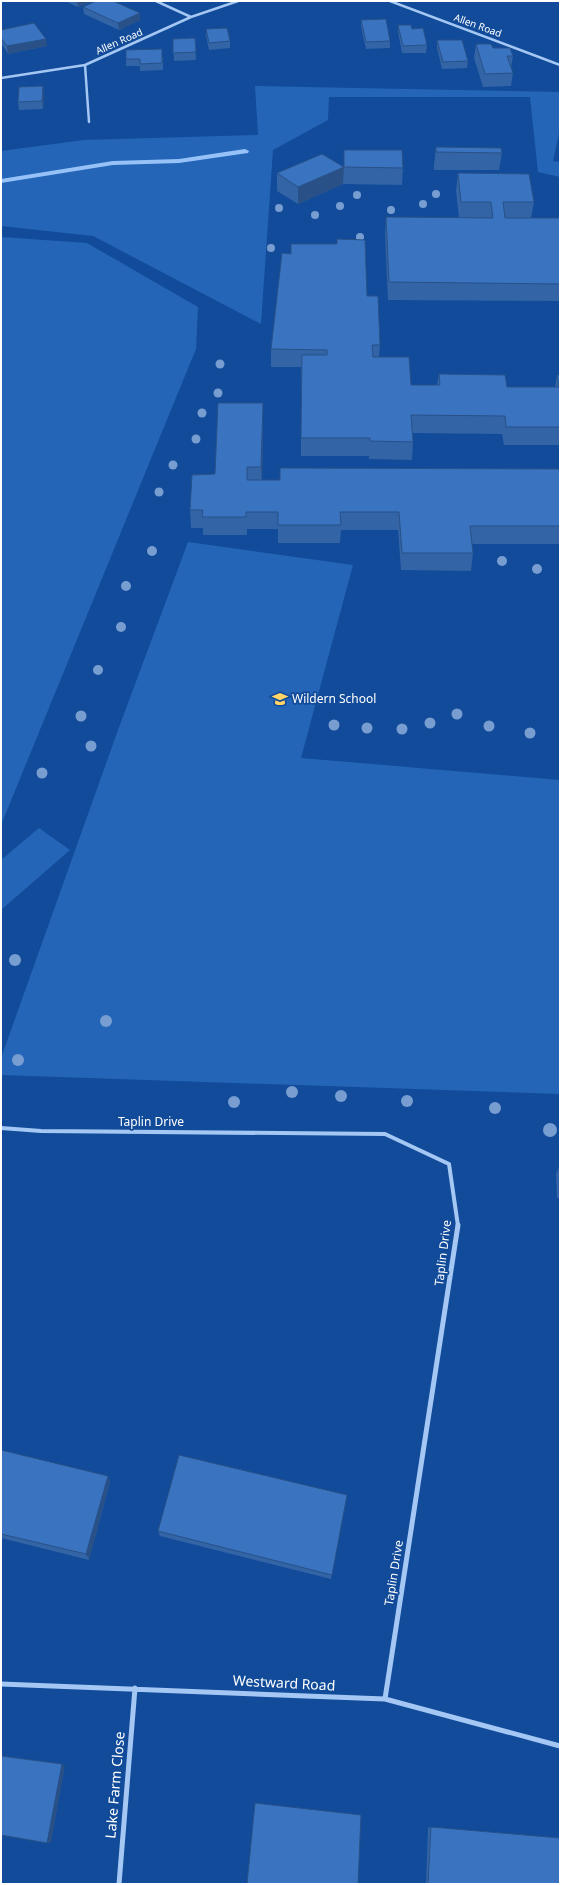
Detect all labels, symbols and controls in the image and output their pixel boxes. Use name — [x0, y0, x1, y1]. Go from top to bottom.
street label: Allen Road — [452, 10, 504, 40]
street label: Allen Road — [93, 24, 145, 58]
school or university icon: Wildern School — [271, 690, 289, 708]
place label: Wildern School — [292, 690, 376, 707]
street label: Taplin Drive — [118, 1113, 184, 1130]
street label: Taplin Drive — [430, 1219, 455, 1287]
street label: Taplin Drive — [380, 1539, 407, 1607]
street label: Westward Road — [232, 1670, 336, 1695]
street label: Lake Farm Close — [100, 1731, 129, 1839]

